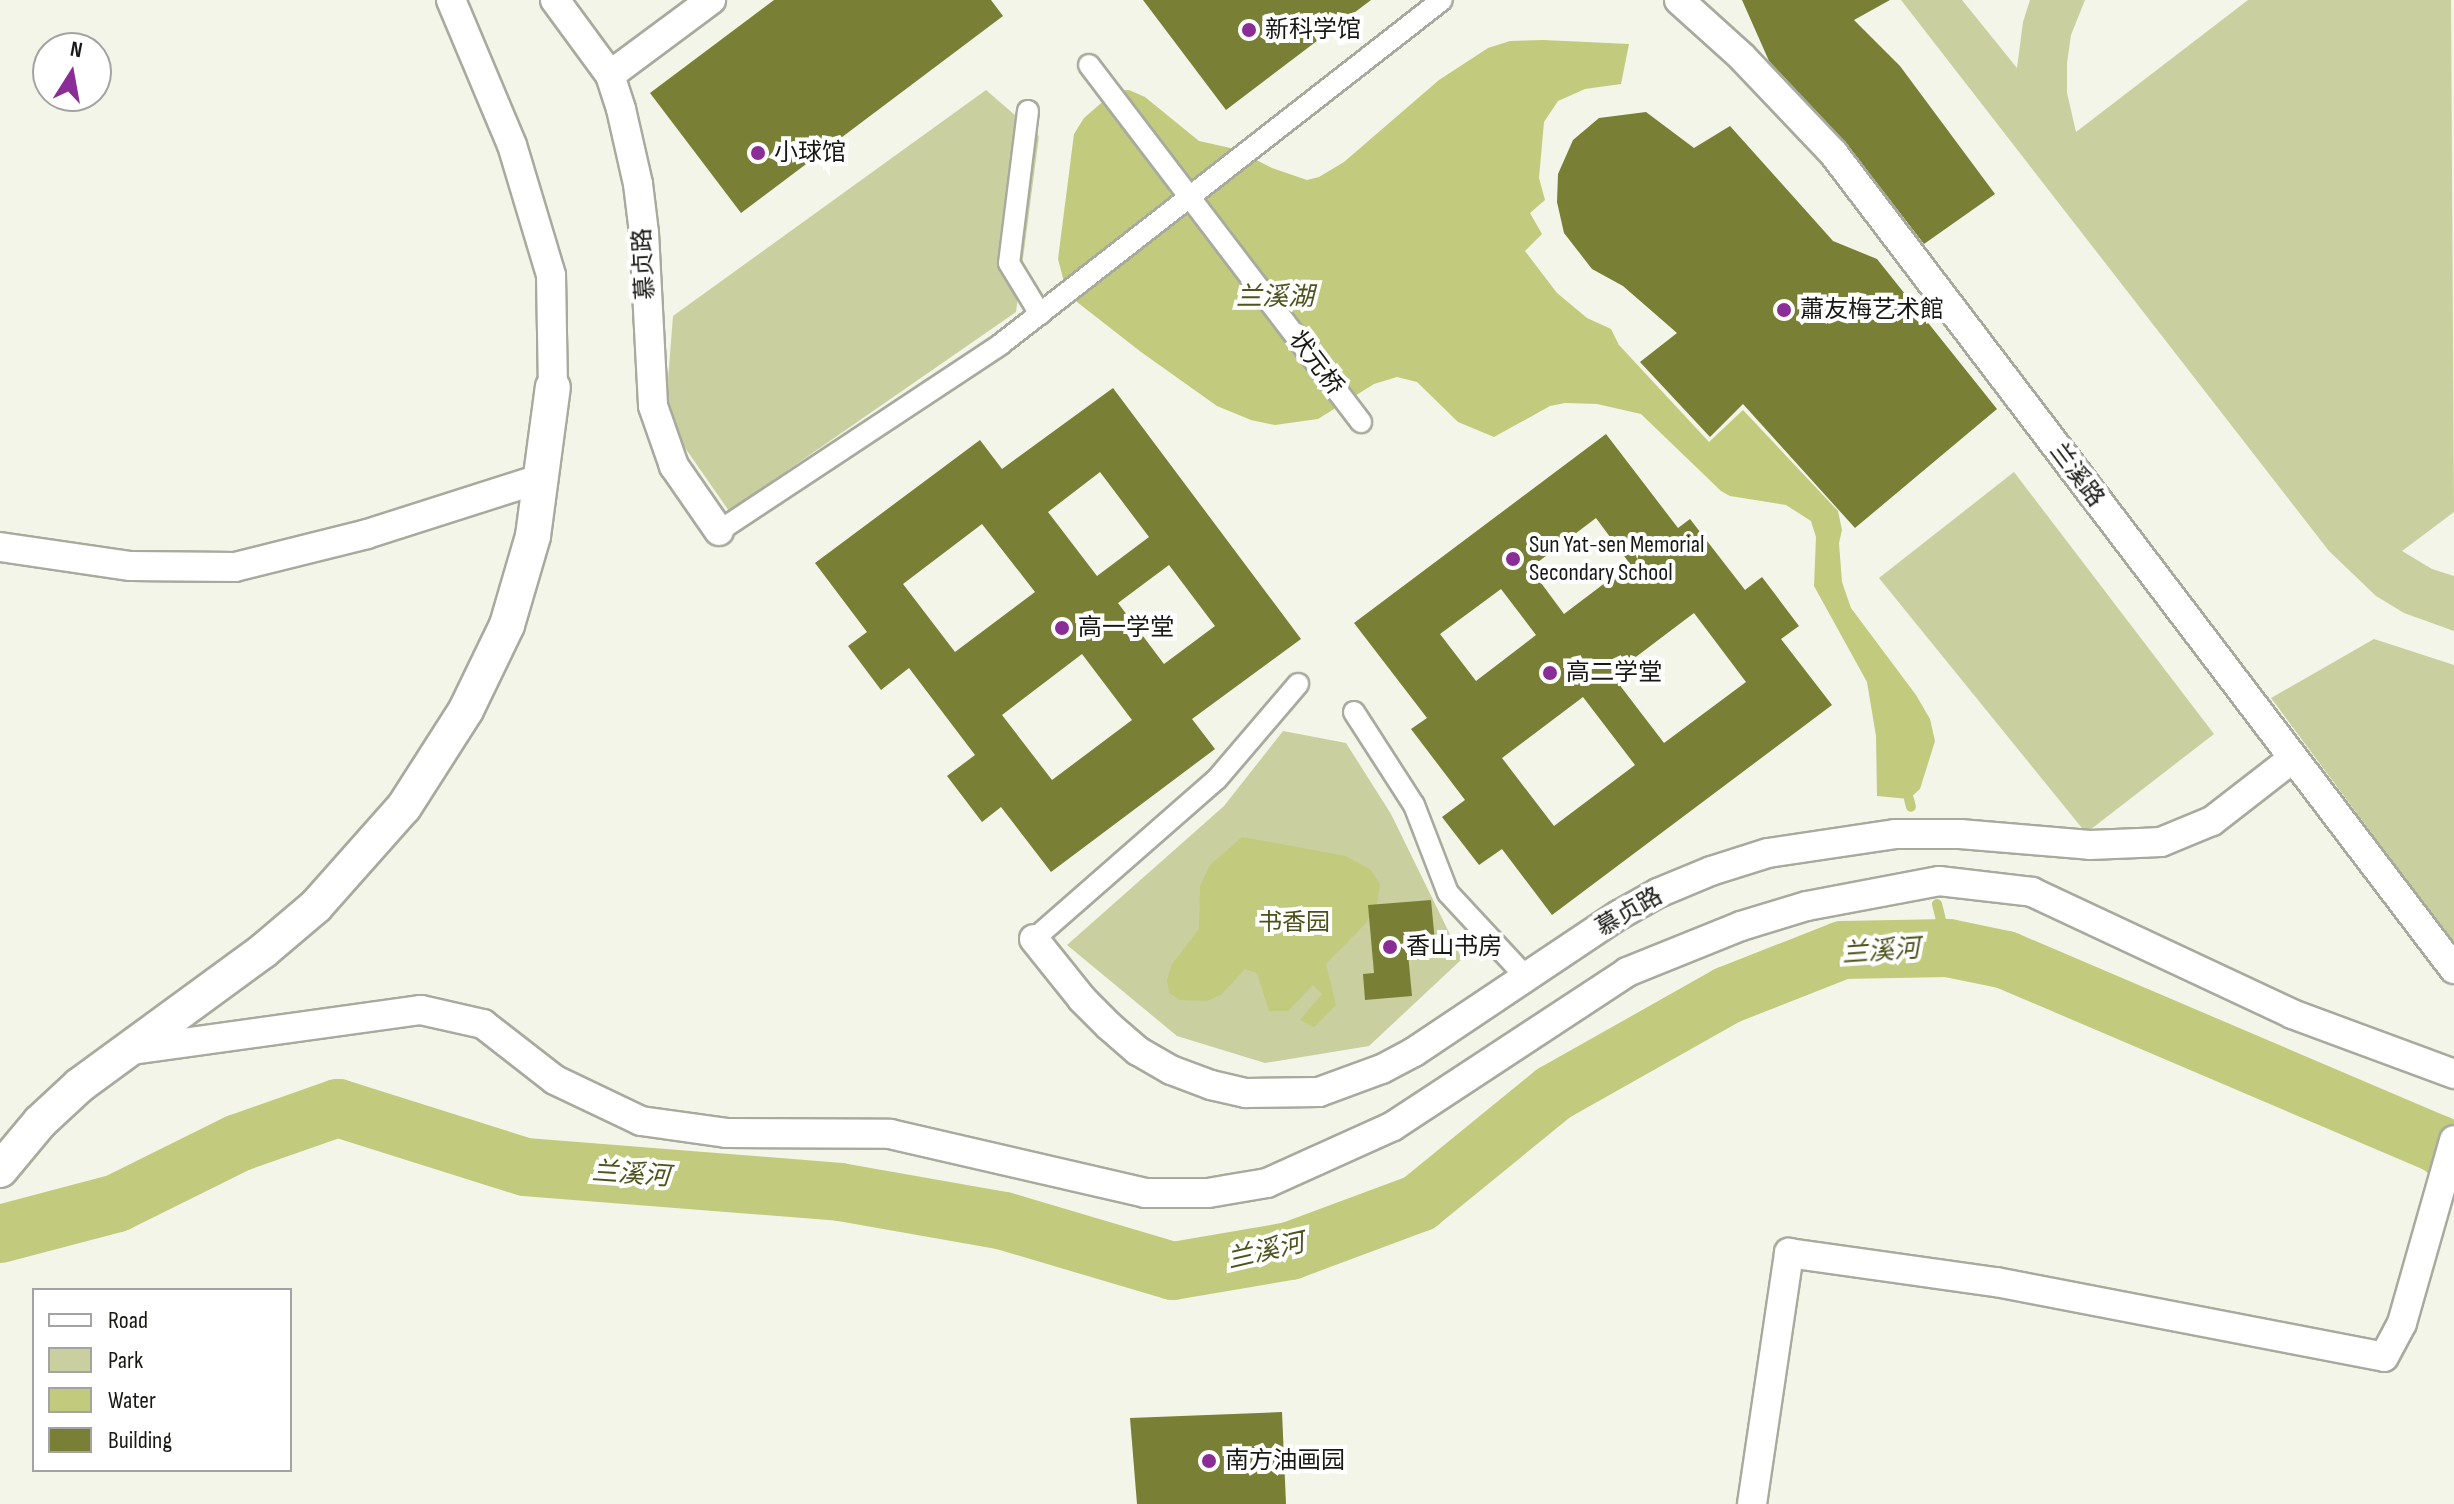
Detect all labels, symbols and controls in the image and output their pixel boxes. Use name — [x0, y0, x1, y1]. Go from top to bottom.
place label: 新科学馆 — [1265, 16, 1361, 44]
marker: 新科学馆 — [1240, 21, 1258, 39]
north arrow — [32, 32, 112, 112]
text: N — [68, 36, 85, 64]
place label: 小球馆 — [774, 139, 846, 167]
marker: 小球馆 — [749, 144, 767, 162]
street label: 慕贞路 — [628, 227, 660, 301]
water label: 兰溪湖 — [1236, 282, 1314, 314]
place label: 蕭友梅艺术館 — [1800, 296, 1944, 324]
marker: 蕭友梅艺术館 — [1775, 301, 1793, 319]
street label: 状元桥 — [1283, 326, 1349, 400]
street label: 兰溪路 — [2044, 438, 2110, 512]
place label: Sun Yat-sen Memorial Secondary School — [1529, 531, 1704, 587]
marker: Sun Yat-sen Memorial Secondary School — [1504, 550, 1522, 568]
place label: 高一学堂 — [1078, 614, 1174, 642]
marker: 高一学堂 — [1053, 619, 1071, 637]
place label: 高二学堂 — [1566, 659, 1662, 687]
marker: 高二学堂 — [1541, 664, 1559, 682]
street label: 慕贞路 — [1591, 882, 1667, 942]
park label: 书香园 — [1258, 909, 1330, 937]
place label: 香山书房 — [1406, 933, 1502, 961]
water label: 兰溪河 — [1841, 934, 1921, 970]
marker: 香山书房 — [1381, 938, 1399, 956]
water label: 兰溪河 — [591, 1157, 671, 1193]
water label: 兰溪河 — [1224, 1228, 1308, 1276]
legend — [32, 1288, 292, 1472]
text: Road — [108, 1306, 148, 1335]
text: Park — [108, 1346, 143, 1375]
text: Water — [108, 1386, 156, 1415]
text: Building — [108, 1426, 172, 1455]
place label: 南方油画园 — [1225, 1447, 1345, 1475]
marker: 南方油画园 — [1200, 1452, 1218, 1470]

